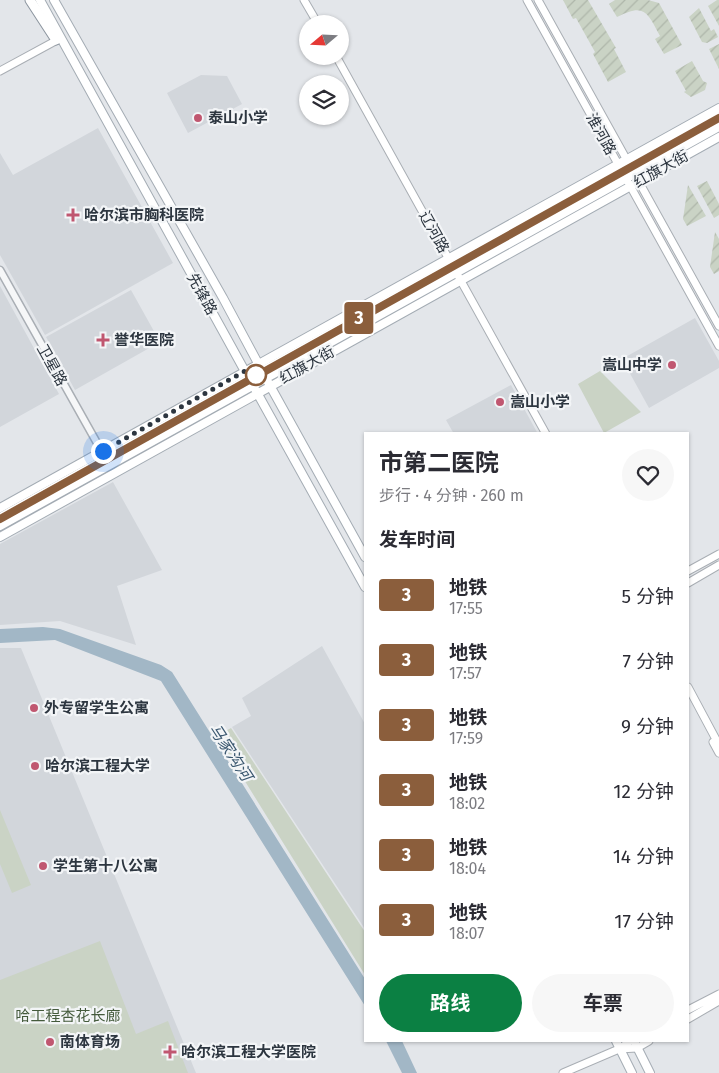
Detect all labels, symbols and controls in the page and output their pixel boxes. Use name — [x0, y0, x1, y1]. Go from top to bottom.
north arrow — [299, 15, 349, 65]
map controls — [299, 15, 349, 125]
button: layers — [299, 75, 349, 125]
place label: 泰山小学 — [208, 109, 268, 127]
street label: 淮河路 — [582, 110, 620, 158]
marker: 泰山小学 — [192, 112, 204, 124]
street label: 红旗大街 — [630, 147, 692, 191]
place label: 哈尔滨市胸科医院 — [84, 206, 204, 224]
marker: 哈尔滨市胸科医院 — [66, 208, 80, 222]
street label: 辽河路 — [415, 208, 453, 256]
street label: 先锋路 — [183, 270, 221, 318]
line badge: 3 — [343, 302, 375, 334]
text: 3 — [354, 307, 364, 329]
place label: 誉华医院 — [114, 331, 174, 349]
marker: 誉华医院 — [96, 333, 110, 347]
street label: 卫星路 — [33, 341, 71, 389]
street label: 红旗大街 — [276, 343, 338, 387]
place label: 嵩山中学 — [602, 356, 662, 374]
marker: 嵩山中学 — [666, 359, 678, 371]
unlabelled marker — [245, 364, 267, 386]
place label: 嵩山小学 — [510, 393, 570, 411]
marker: 嵩山小学 — [494, 396, 506, 408]
your location — [91, 439, 116, 464]
text: 市第二医院 — [379, 449, 499, 477]
button: heart — [622, 449, 674, 501]
text: 步行 · 4 分钟 · 260 m — [379, 486, 524, 505]
text: 发车时间 — [379, 528, 455, 551]
text: 地铁 — [449, 576, 487, 599]
text: 3 — [402, 584, 411, 606]
text: 5 分钟 — [621, 585, 674, 608]
text: 17:55 — [449, 599, 483, 618]
text: 地铁 — [449, 641, 487, 664]
text: 3 — [402, 649, 411, 671]
text: 7 分钟 — [623, 650, 674, 673]
text: 17:57 — [449, 664, 482, 683]
place label: 外专留学生公寓 — [44, 699, 149, 717]
marker: 外专留学生公寓 — [28, 702, 40, 714]
text: 地铁 — [449, 706, 487, 729]
text: 3 — [402, 714, 411, 736]
text: 9 分钟 — [621, 715, 674, 738]
water label: 马家沟河 — [205, 720, 258, 787]
text: 17:59 — [449, 729, 483, 748]
place label: 哈尔滨工程大学 — [45, 757, 150, 775]
marker: 哈尔滨工程大学 — [29, 760, 41, 772]
text: 地铁 — [449, 771, 487, 794]
text: 3 — [402, 779, 411, 801]
text: 12 分钟 — [613, 780, 674, 803]
text: 18:02 — [449, 794, 485, 813]
text: 地铁 — [449, 836, 487, 859]
text: 3 — [402, 844, 411, 866]
text: 14 分钟 — [613, 845, 674, 868]
place label: 学生第十八公寓 — [53, 857, 158, 875]
text: 18:04 — [449, 859, 486, 878]
marker: 学生第十八公寓 — [37, 860, 49, 872]
text: 地铁 — [449, 901, 487, 924]
text: 3 — [402, 909, 411, 931]
text: 17 分钟 — [614, 910, 674, 933]
text: 18:07 — [449, 924, 484, 943]
button: 路线 — [379, 974, 522, 1032]
button: 车票 — [532, 974, 674, 1032]
park label: 哈工程杏花长廊 — [15, 1007, 121, 1025]
place label: 南体育场 — [60, 1033, 120, 1051]
marker: 南体育场 — [44, 1036, 56, 1048]
place label: 哈尔滨工程大学医院 — [181, 1043, 316, 1061]
marker: 哈尔滨工程大学医院 — [163, 1045, 177, 1059]

